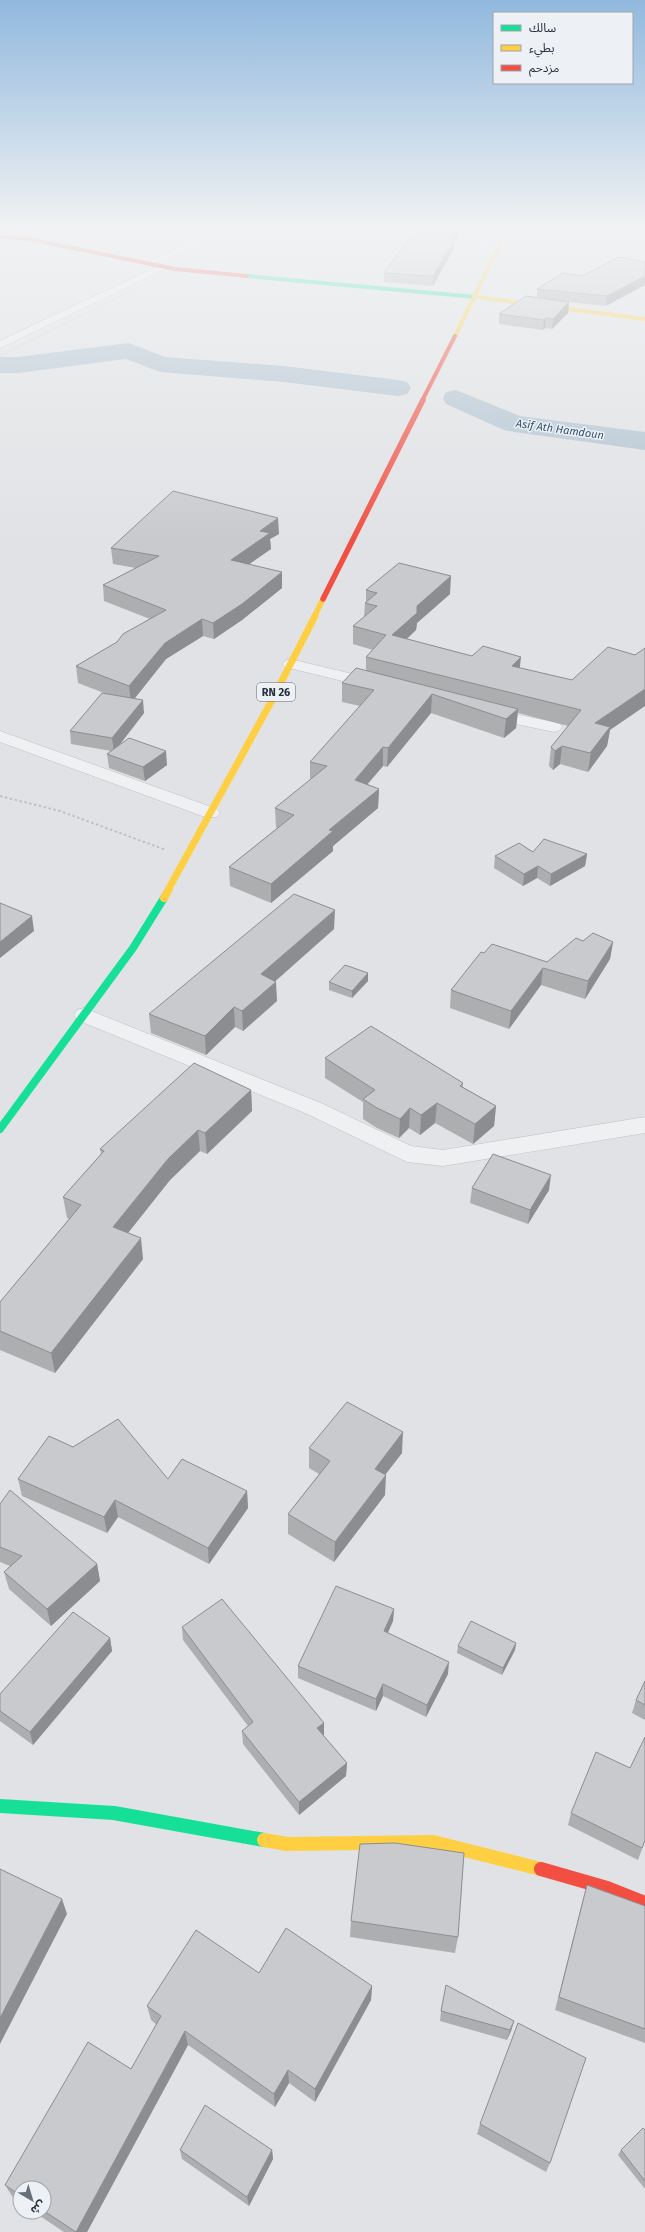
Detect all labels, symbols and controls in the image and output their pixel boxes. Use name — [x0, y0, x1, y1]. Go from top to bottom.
legend — [493, 12, 633, 84]
text: سالك — [529, 21, 556, 35]
text: بطيء — [529, 41, 555, 58]
text: مزدحم — [529, 61, 559, 77]
water label: Asif Ath Hamdoun — [514, 417, 605, 442]
road number: RN 26 — [257, 683, 295, 701]
north arrow — [12, 2180, 52, 2220]
text: ش — [28, 2198, 48, 2217]

